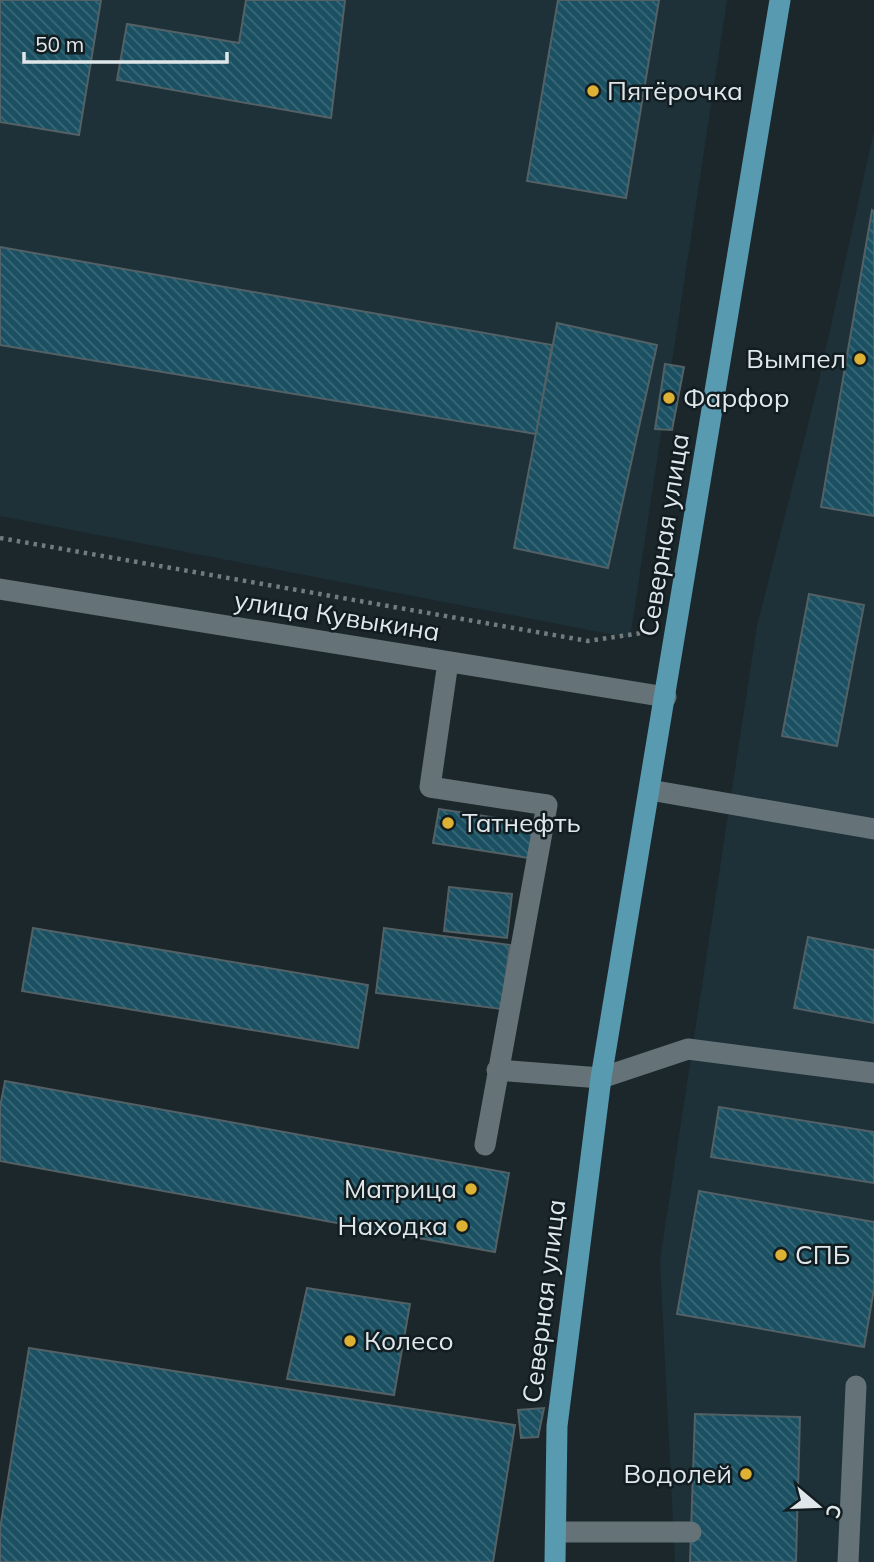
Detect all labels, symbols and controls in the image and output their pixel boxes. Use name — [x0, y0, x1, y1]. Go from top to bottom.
scale bar — [24, 21, 228, 65]
text: 50 m — [35, 31, 84, 57]
place label: Пятёрочка — [607, 74, 743, 107]
marker: Пятёрочка — [585, 83, 601, 99]
place label: Вымпел — [746, 342, 846, 375]
marker: Вымпел — [852, 351, 868, 367]
place label: Фарфор — [683, 381, 790, 414]
marker: Фарфор — [661, 390, 677, 406]
street label: Северная улица — [631, 431, 696, 639]
street label: улица Кувыкина — [232, 583, 442, 648]
place label: Татнефть — [462, 806, 581, 839]
marker: Татнефть — [440, 815, 456, 831]
place label: Матрица — [344, 1172, 457, 1205]
marker: Матрица — [463, 1181, 479, 1197]
street label: Северная улица — [515, 1197, 572, 1405]
place label: Находка — [338, 1209, 448, 1242]
marker: Находка — [454, 1218, 470, 1234]
place label: СПБ — [795, 1238, 850, 1271]
marker: СПБ — [773, 1247, 789, 1263]
place label: Колесо — [364, 1324, 454, 1357]
marker: Колесо — [342, 1333, 358, 1349]
place label: Водолей — [623, 1457, 732, 1490]
marker: Водолей — [738, 1466, 754, 1482]
north arrow — [783, 1471, 853, 1541]
text: С — [821, 1501, 848, 1522]

